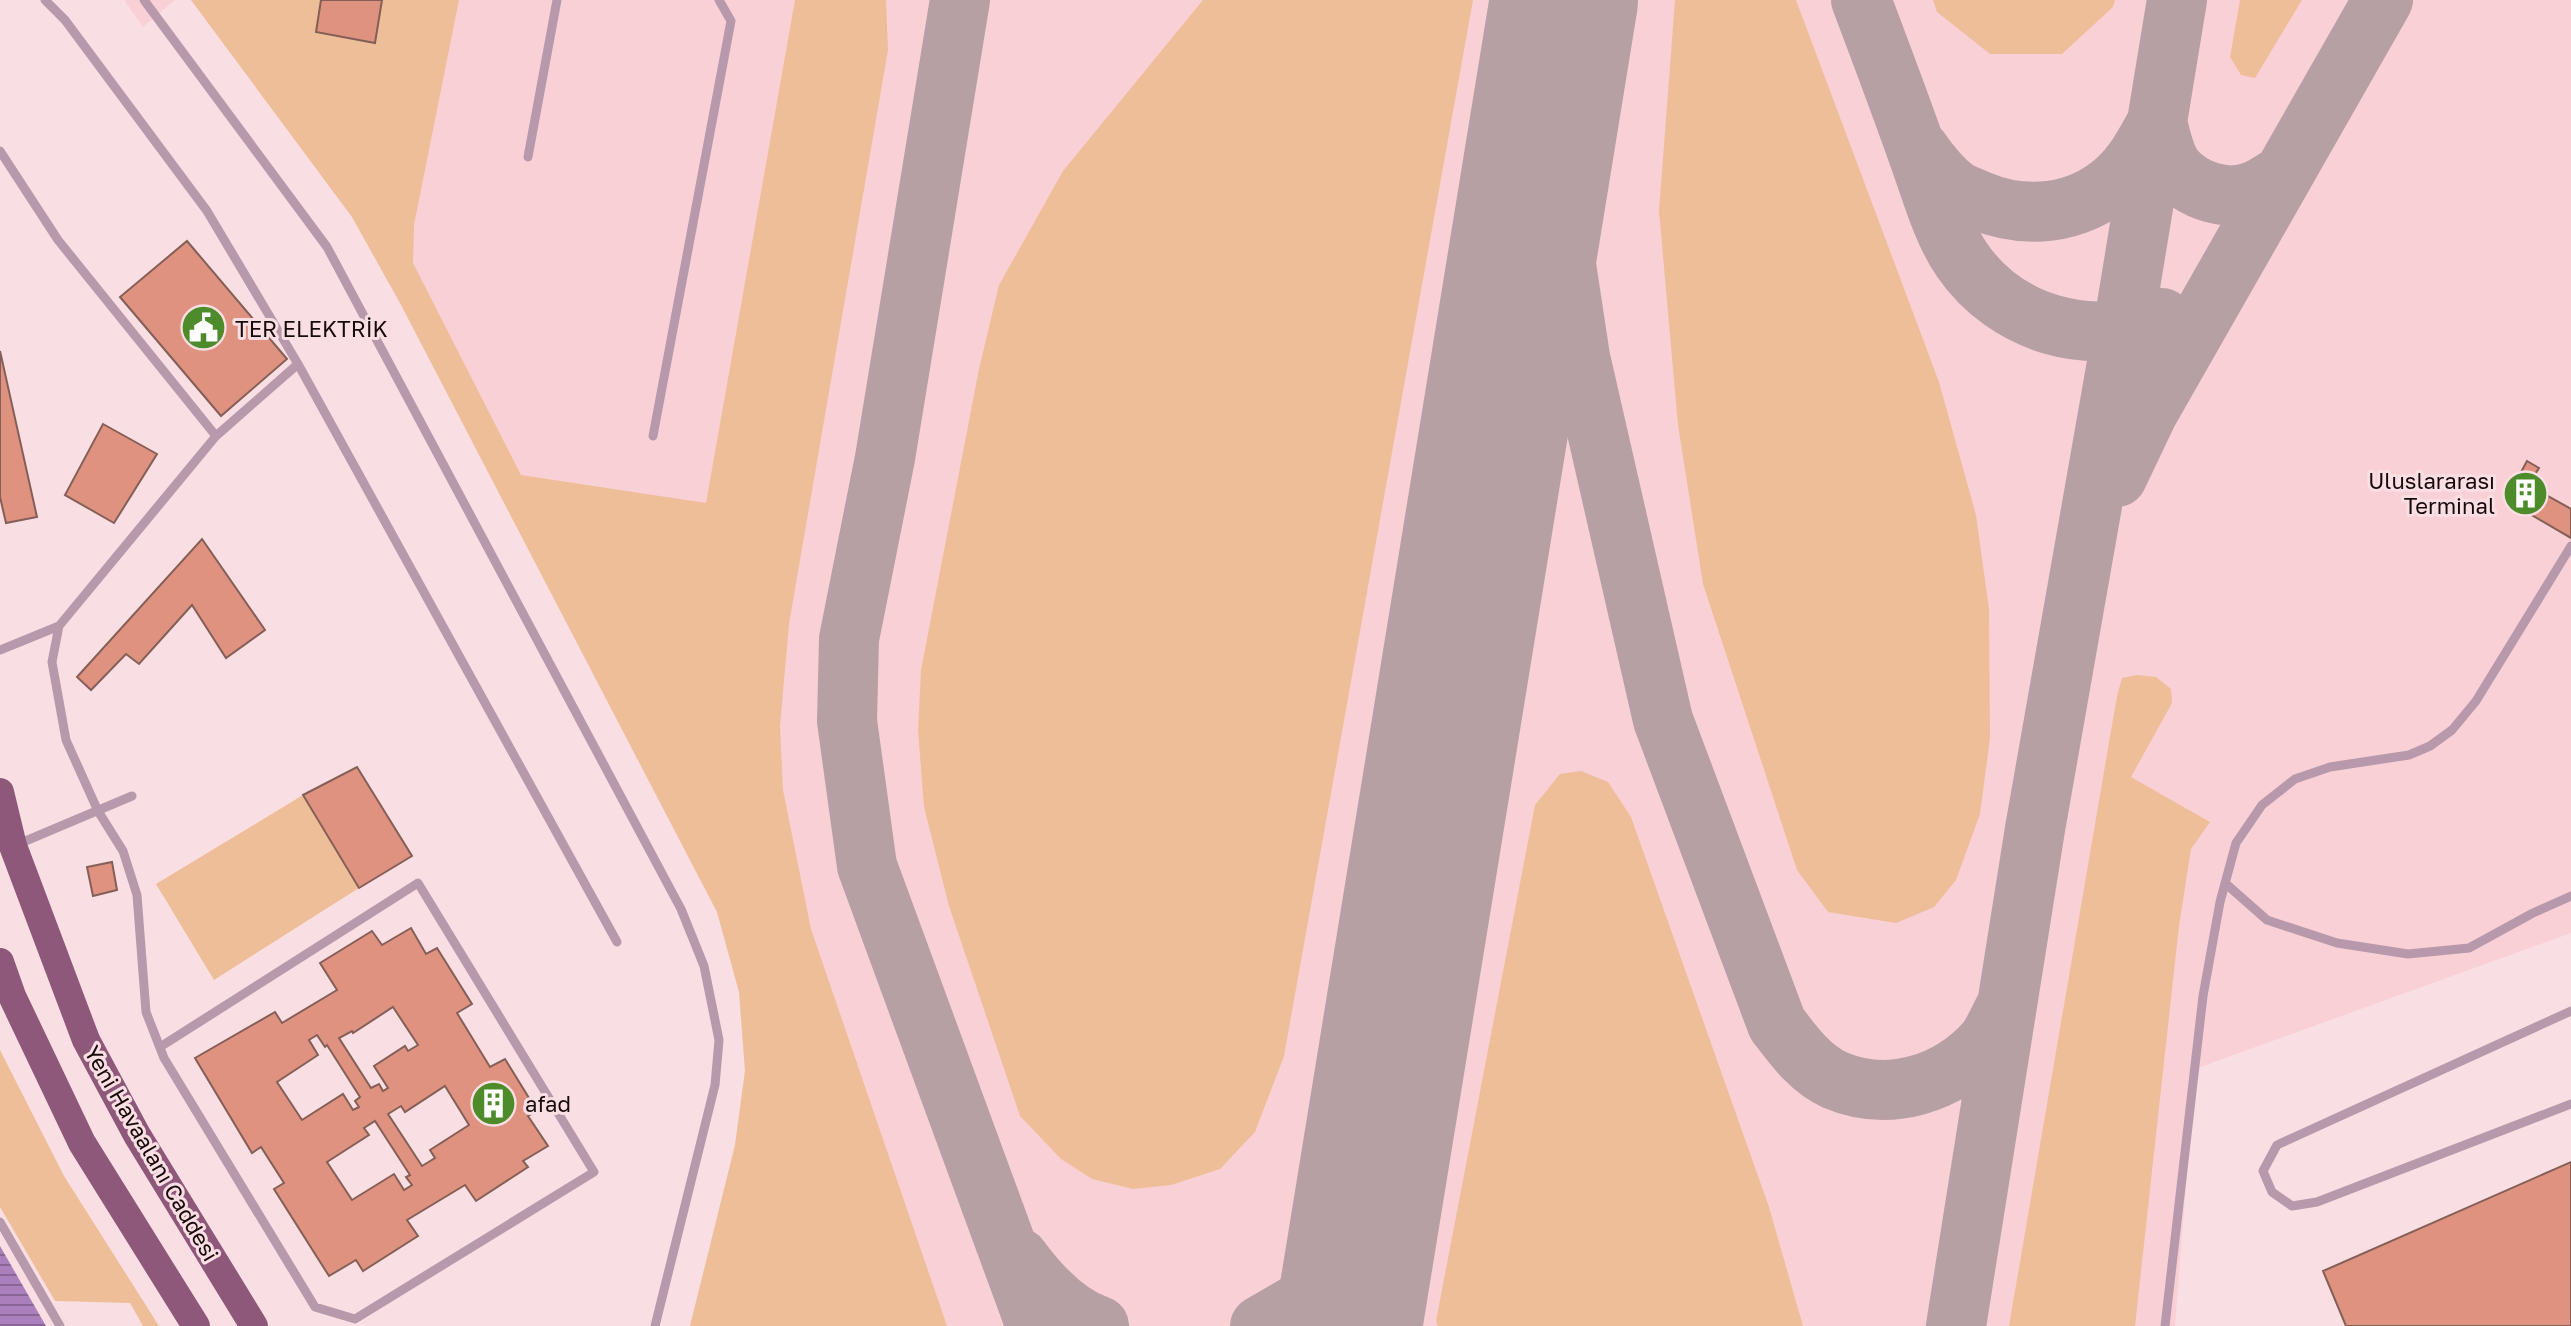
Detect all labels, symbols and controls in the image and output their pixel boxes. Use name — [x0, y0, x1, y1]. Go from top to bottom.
public building icon: TER ELEKTRİK — [180, 304, 228, 352]
place label: TER ELEKTRİK — [235, 315, 388, 342]
place label: Uluslararası Terminal — [2368, 467, 2495, 519]
building icon: Uluslararası Terminal — [2502, 469, 2550, 517]
street label: Yeni Havaalanı Caddesi — [79, 1040, 225, 1266]
building icon: afad — [470, 1079, 518, 1127]
place label: afad — [525, 1090, 571, 1117]

